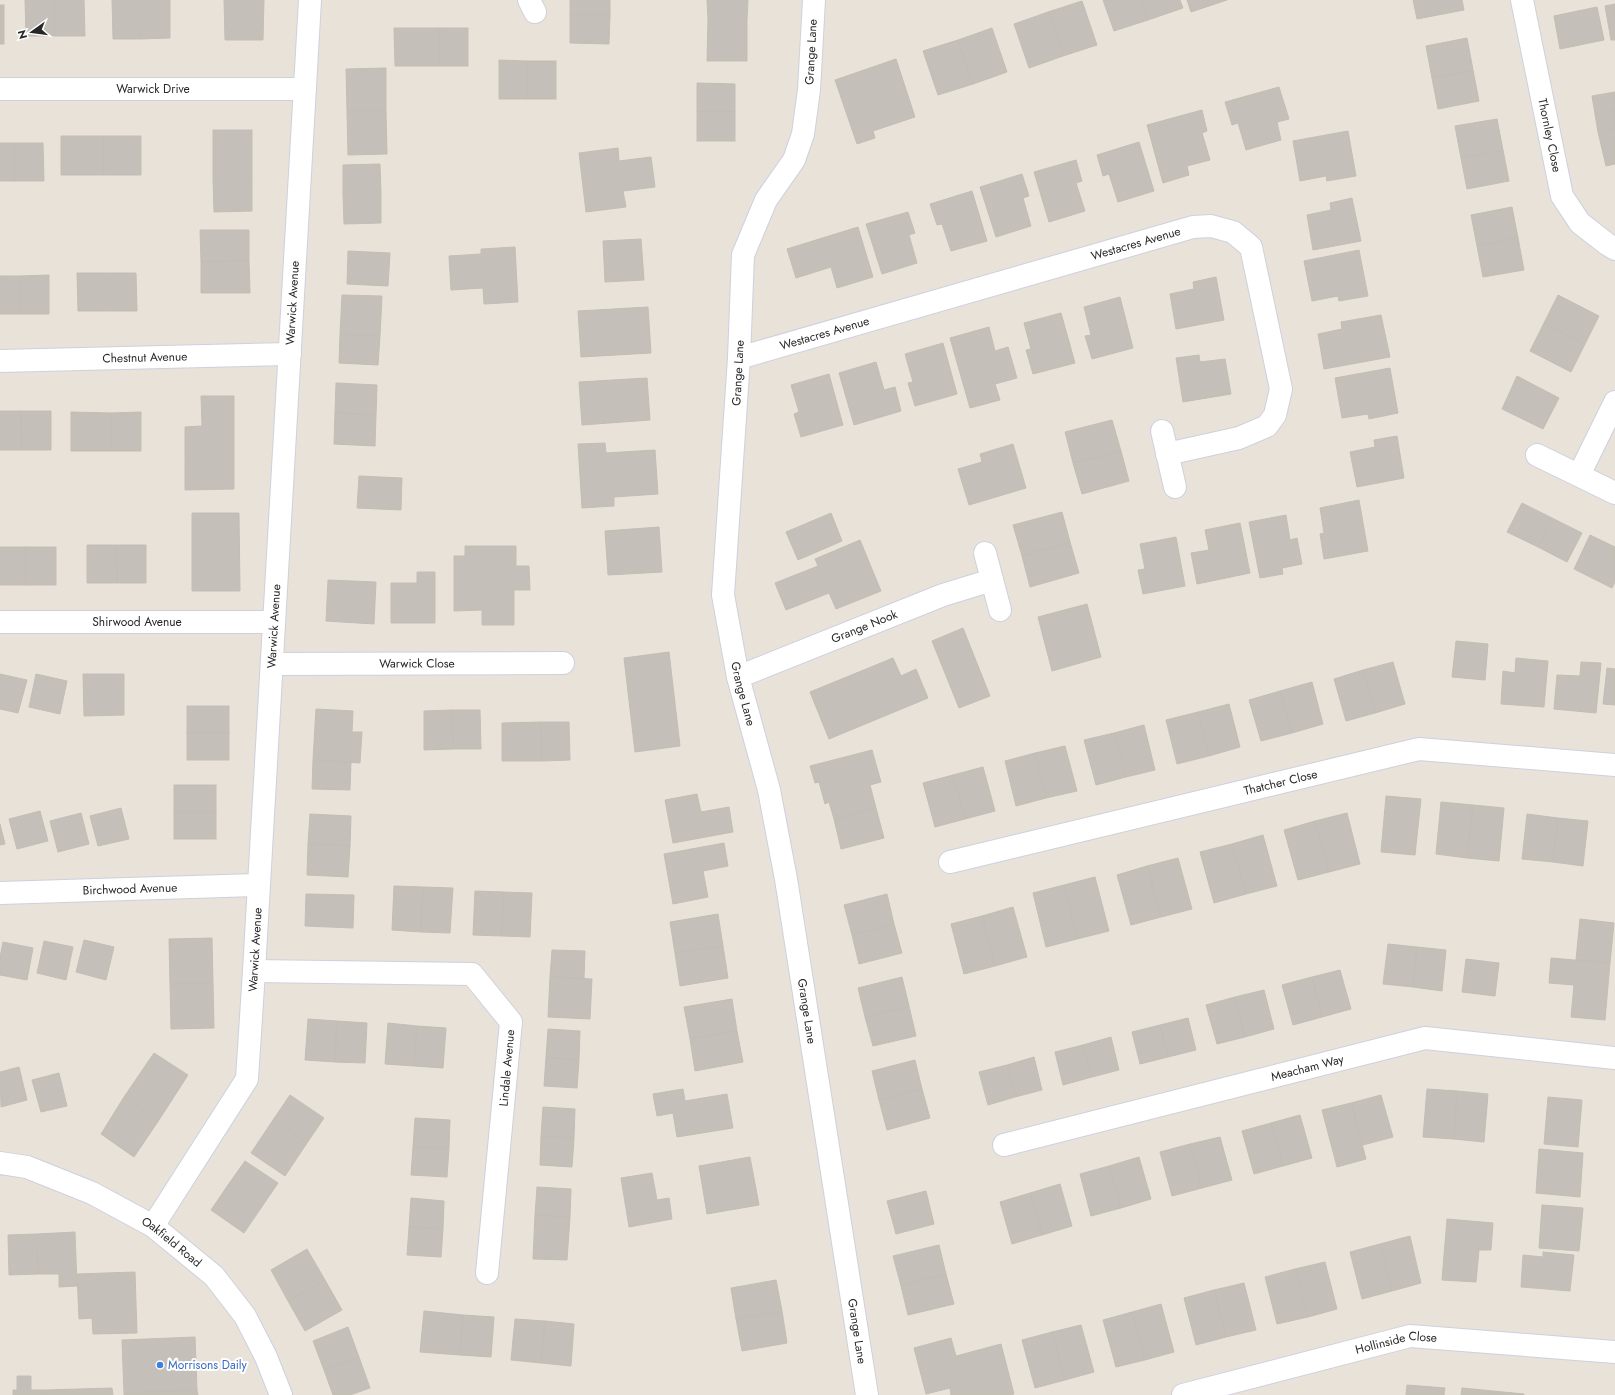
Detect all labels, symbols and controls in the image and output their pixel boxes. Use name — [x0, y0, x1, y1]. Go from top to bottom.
north arrow — [12, 12, 52, 52]
street label: Grange Lane — [800, 19, 822, 85]
text: N — [13, 28, 31, 41]
street label: Warwick Drive — [116, 80, 190, 98]
street label: Thornley Close — [1533, 97, 1566, 174]
street label: Westacres Avenue — [1089, 222, 1183, 265]
street label: Warwick Avenue — [281, 260, 304, 345]
street label: Westacres Avenue — [778, 312, 871, 355]
street label: Grange Lane — [727, 340, 749, 406]
street label: Chestnut Avenue — [102, 347, 188, 368]
street label: Warwick Avenue — [262, 584, 285, 669]
street label: Grange Nook — [828, 605, 901, 648]
street label: Shirwood Avenue — [92, 613, 182, 631]
street label: Warwick Close — [379, 654, 455, 673]
street label: Grange Lane — [726, 660, 760, 728]
street label: Thatcher Close — [1242, 765, 1319, 800]
street label: Birchwood Avenue — [82, 879, 178, 899]
street label: Warwick Avenue — [244, 907, 267, 992]
street label: Grange Lane — [793, 977, 821, 1045]
street label: Lindale Avenue — [495, 1029, 519, 1107]
street label: Meacham Way — [1269, 1050, 1346, 1086]
street label: Oakfield Road — [138, 1212, 206, 1271]
street label: Grange Lane — [843, 1297, 871, 1365]
street label: Hollinside Close — [1353, 1327, 1438, 1359]
place label: Morrisons Daily — [168, 1356, 248, 1374]
marker: Morrisons Daily — [155, 1360, 165, 1370]

